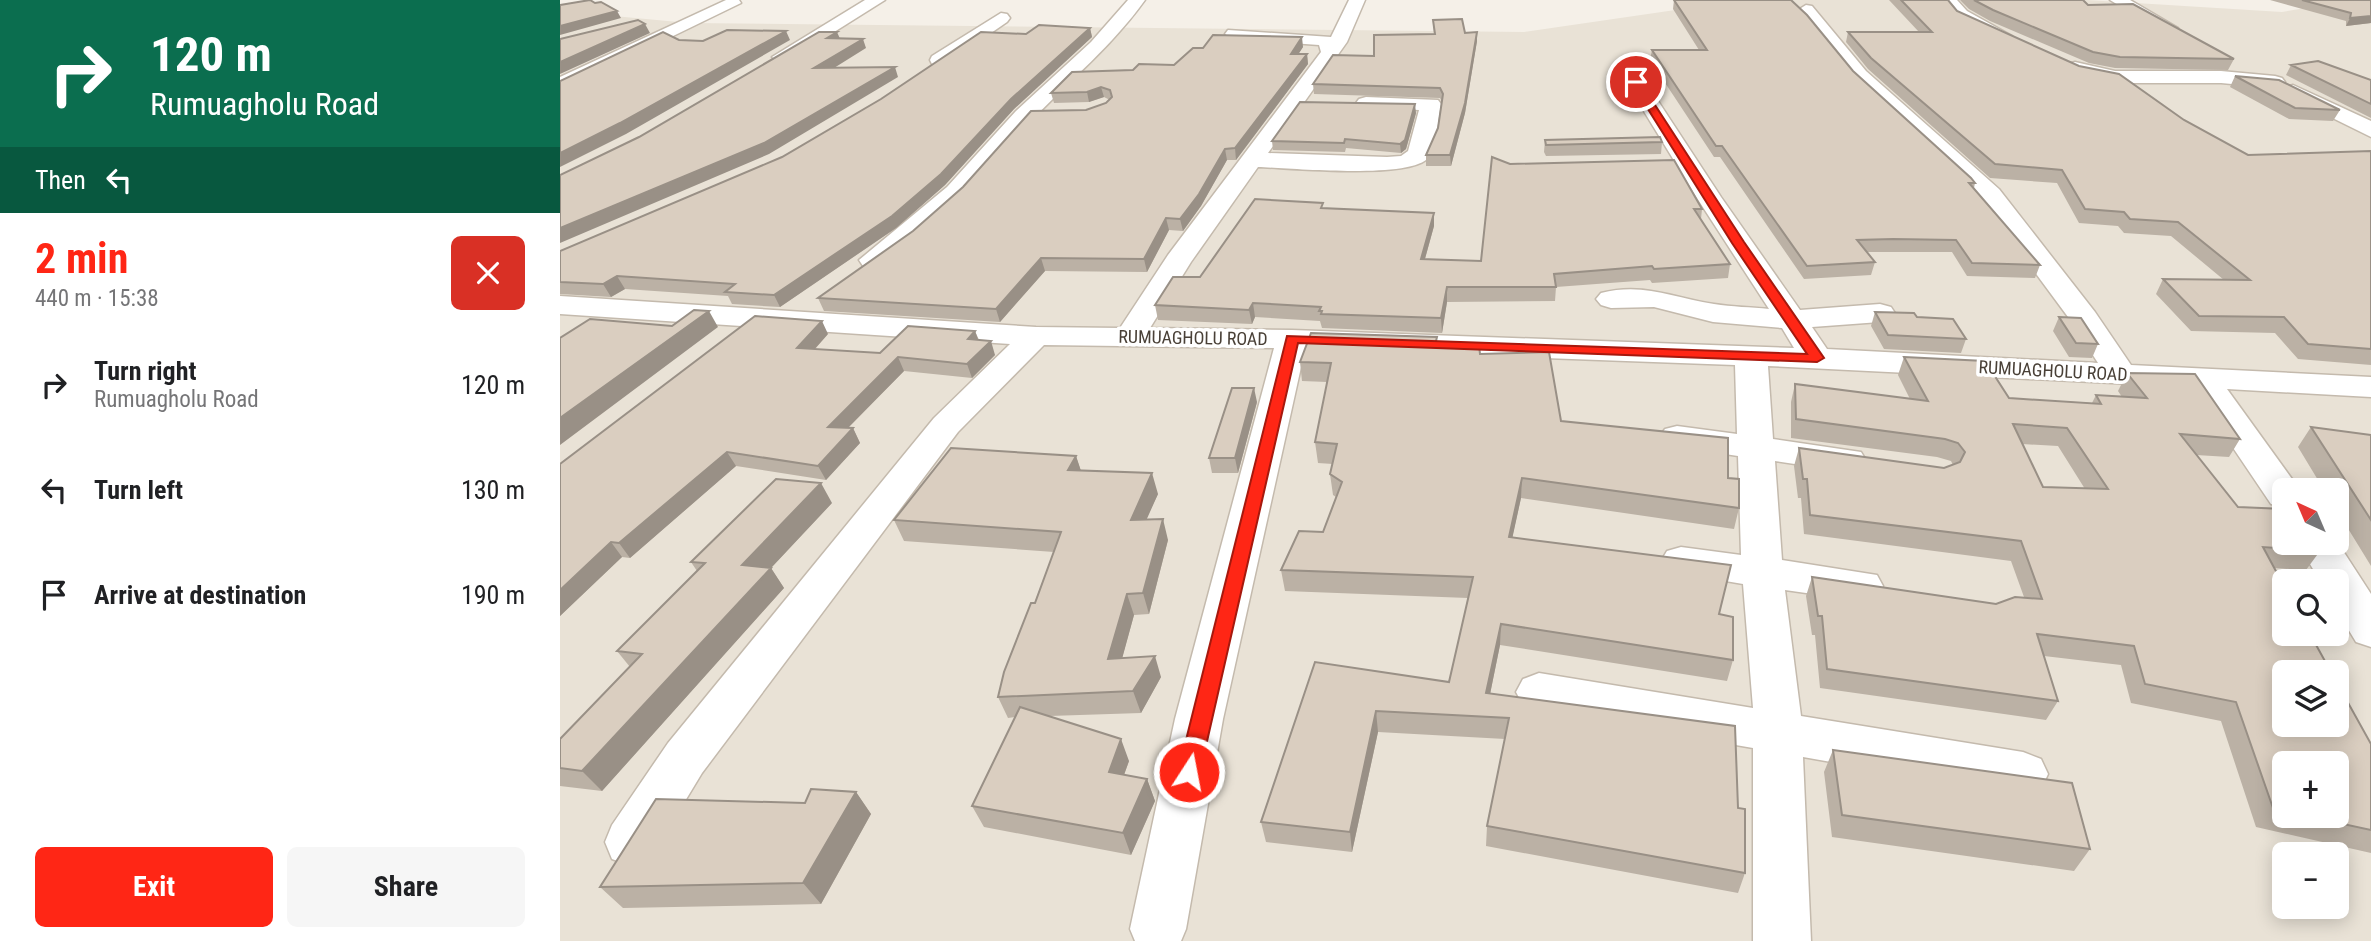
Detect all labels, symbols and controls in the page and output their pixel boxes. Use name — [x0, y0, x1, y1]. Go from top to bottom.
text: 120 m — [150, 26, 272, 83]
icon: right — [35, 28, 126, 119]
pin — [1606, 52, 1666, 112]
icon: arrive — [1617, 63, 1655, 101]
text: Rumuagholu Road — [150, 85, 379, 123]
icon: left — [100, 161, 138, 199]
text: Then — [35, 165, 86, 195]
text: 2 min — [35, 234, 128, 283]
button: close — [451, 236, 525, 310]
text: 440 m · 15:38 — [35, 285, 159, 312]
street label: RUMUAGHOLU ROAD — [1118, 326, 1268, 349]
text: Turn right — [94, 356, 196, 386]
street label: RUMUAGHOLU ROAD — [1978, 356, 2128, 385]
icon: right — [35, 366, 73, 404]
text: 120 m — [461, 370, 525, 400]
text: Rumuagholu Road — [94, 386, 259, 413]
icon: left — [35, 471, 73, 509]
text: Turn left — [94, 475, 183, 505]
text: 130 m — [461, 475, 525, 505]
north arrow — [2272, 478, 2348, 555]
map controls — [2272, 478, 2349, 919]
button: search — [2272, 569, 2349, 646]
icon: arrive — [35, 576, 73, 614]
text: Arrive at destination — [94, 580, 306, 610]
text: 190 m — [461, 580, 525, 610]
button: layers — [2272, 660, 2349, 737]
position arrow — [1152, 735, 1226, 809]
button: + — [2272, 751, 2349, 828]
button: − — [2272, 842, 2349, 919]
button: Exit — [35, 847, 273, 927]
button: Share — [287, 847, 525, 927]

